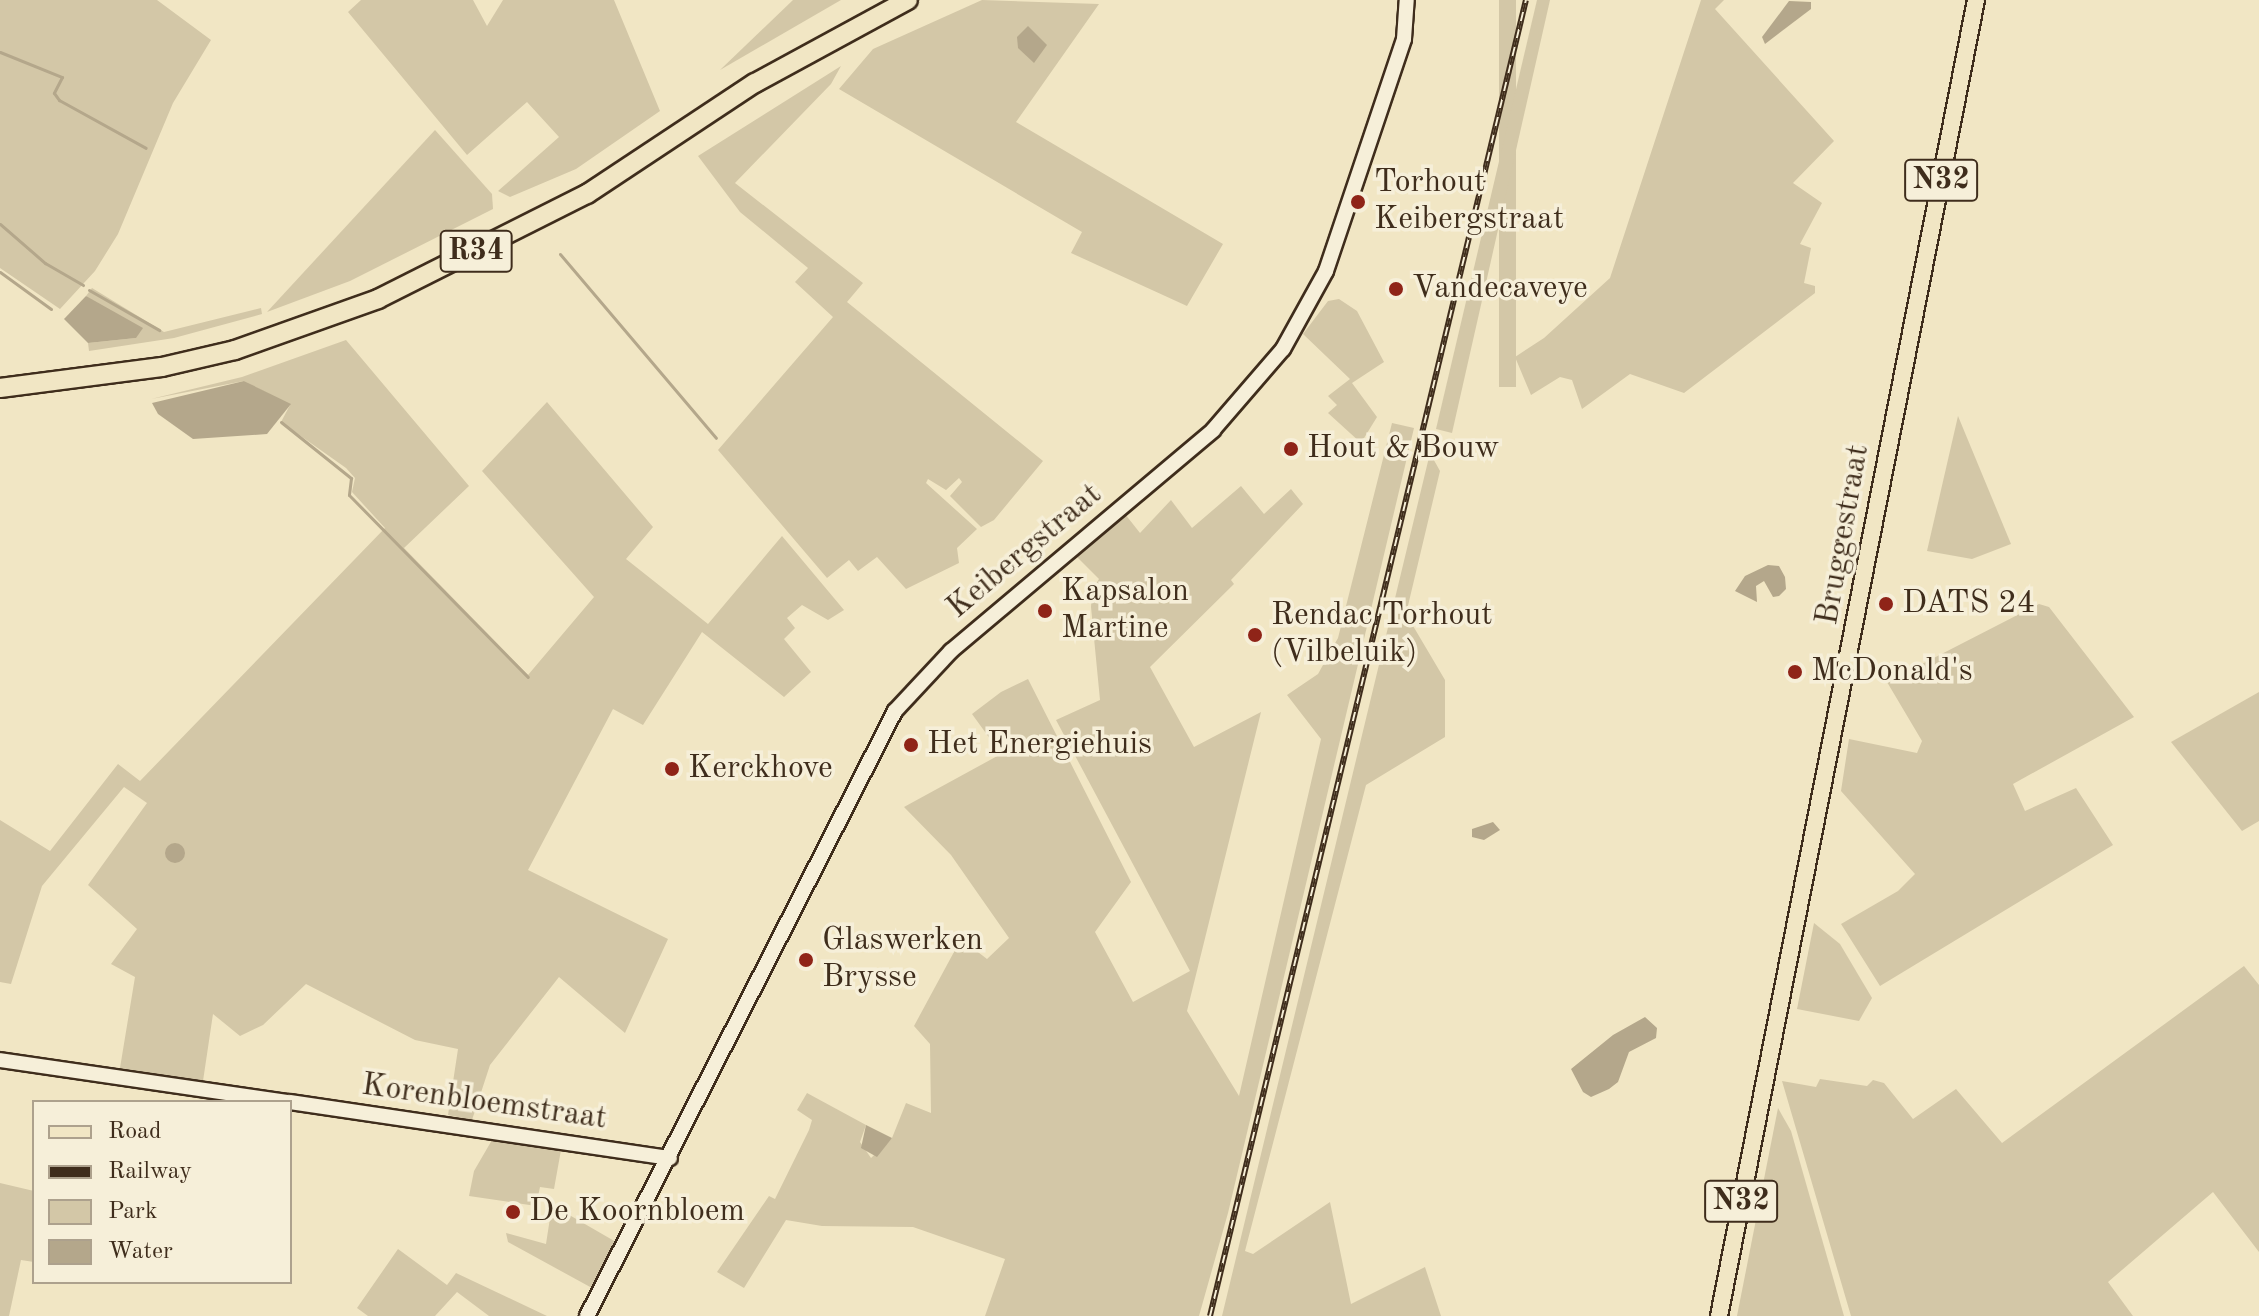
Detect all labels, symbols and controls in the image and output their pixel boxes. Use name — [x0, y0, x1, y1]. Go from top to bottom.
road number: N32 — [1903, 154, 1979, 206]
place label: Torhout Keibergstraat — [1374, 165, 1564, 240]
marker: Torhout Keibergstraat — [1349, 193, 1367, 211]
road number: R34 — [438, 225, 514, 277]
place label: Vandecaveye — [1412, 270, 1588, 308]
marker: Vandecaveye — [1387, 280, 1405, 298]
place label: Hout & Bouw — [1307, 430, 1499, 468]
marker: Hout & Bouw — [1282, 440, 1300, 458]
street label: Bruggestraat — [1809, 442, 1879, 628]
street label: Keibergstraat — [940, 476, 1110, 628]
place label: Kapsalon Martine — [1061, 574, 1189, 649]
place label: DATS 24 — [1902, 585, 2035, 623]
marker: DATS 24 — [1877, 595, 1895, 613]
place label: Rendac Torhout (Vilbeluik) — [1271, 598, 1493, 673]
marker: Kapsalon Martine — [1036, 602, 1054, 620]
marker: Rendac Torhout (Vilbeluik) — [1246, 626, 1264, 644]
place label: McDonald's — [1811, 653, 1973, 691]
marker: McDonald's — [1786, 663, 1804, 681]
place label: Het Energiehuis — [927, 726, 1152, 764]
marker: Het Energiehuis — [902, 736, 920, 754]
place label: Kerckhove — [688, 750, 833, 788]
marker: Kerckhove — [663, 760, 681, 778]
place label: Glaswerken Brysse — [822, 923, 983, 998]
marker: Glaswerken Brysse — [797, 951, 815, 969]
street label: Korenbloemstraat — [359, 1067, 609, 1139]
legend — [32, 1100, 292, 1284]
text: Road — [108, 1120, 161, 1144]
text: Railway — [108, 1160, 192, 1184]
road number: N32 — [1703, 1175, 1779, 1227]
place label: De Koornbloem — [529, 1193, 745, 1231]
text: Park — [108, 1200, 157, 1224]
marker: De Koornbloem — [504, 1203, 522, 1221]
text: Water — [108, 1240, 173, 1264]

